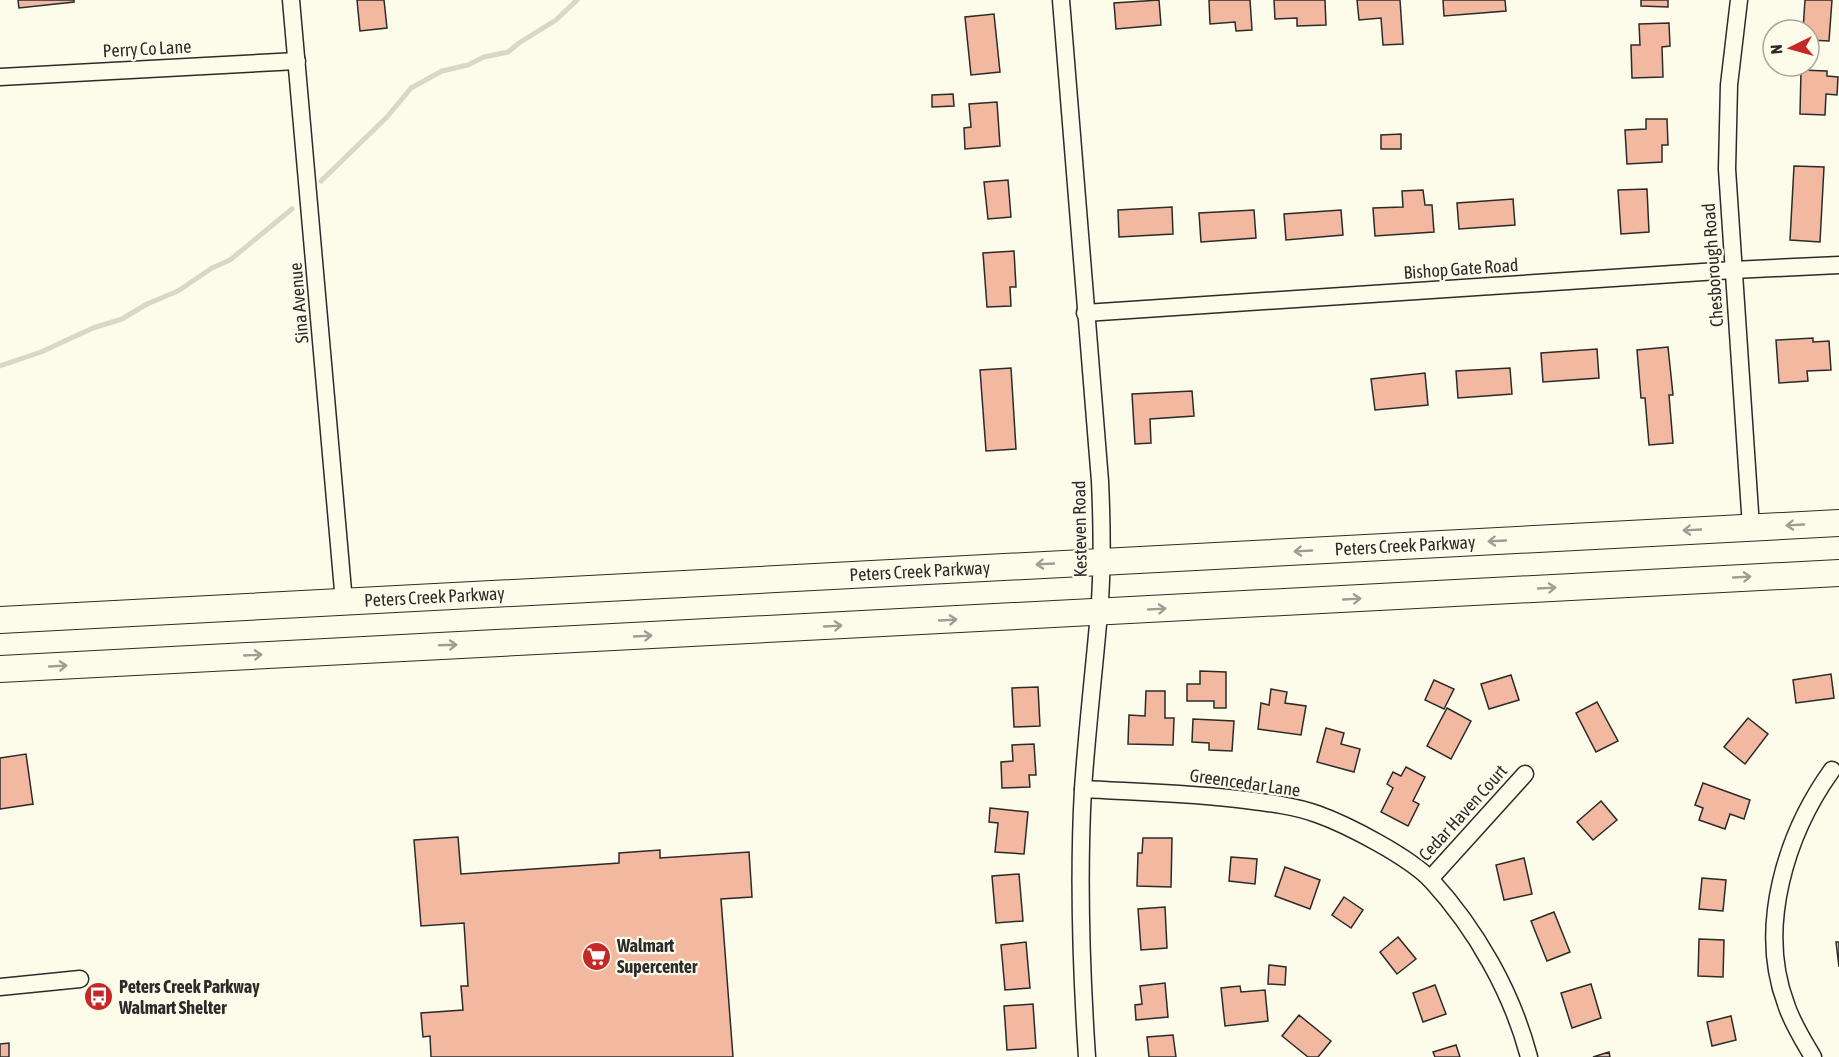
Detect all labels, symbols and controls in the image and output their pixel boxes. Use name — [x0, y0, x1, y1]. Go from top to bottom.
north arrow — [1761, 18, 1821, 78]
street label: Perry Co Lane — [102, 36, 192, 61]
text: N — [1767, 44, 1785, 55]
street label: Chesborough Road — [1698, 202, 1727, 328]
street label: Bishop Gate Road — [1403, 254, 1519, 283]
street label: Sina Avenue — [285, 262, 312, 344]
street label: Kesteven Road — [1068, 480, 1091, 578]
one-way arrow — [1785, 520, 1805, 531]
one-way arrow — [1683, 525, 1703, 536]
street label: Peters Creek Parkway — [1334, 531, 1476, 560]
one-way arrow — [1488, 535, 1508, 546]
one-way arrow — [1293, 545, 1313, 556]
street label: Peters Creek Parkway — [849, 557, 991, 585]
one-way arrow — [1036, 559, 1056, 570]
one-way arrow — [1731, 572, 1751, 583]
street label: Peters Creek Parkway — [364, 582, 505, 611]
one-way arrow — [1536, 582, 1556, 593]
one-way arrow — [1342, 593, 1362, 604]
one-way arrow — [1147, 604, 1167, 615]
one-way arrow — [937, 615, 957, 626]
one-way arrow — [822, 621, 842, 632]
one-way arrow — [632, 630, 652, 641]
one-way arrow — [437, 640, 457, 651]
one-way arrow — [243, 649, 263, 660]
one-way arrow — [48, 660, 68, 671]
street label: Cedar Haven Court — [1414, 760, 1511, 865]
street label: Greencedar Lane — [1188, 764, 1302, 801]
place label: Walmart Supercenter — [616, 935, 698, 977]
supermarket icon: Walmart Supercenter — [580, 940, 612, 972]
place label: Peters Creek Parkway Walmart Shelter — [118, 976, 260, 1018]
bus stop icon: Peters Creek Parkway Walmart Shelter — [82, 981, 114, 1013]

